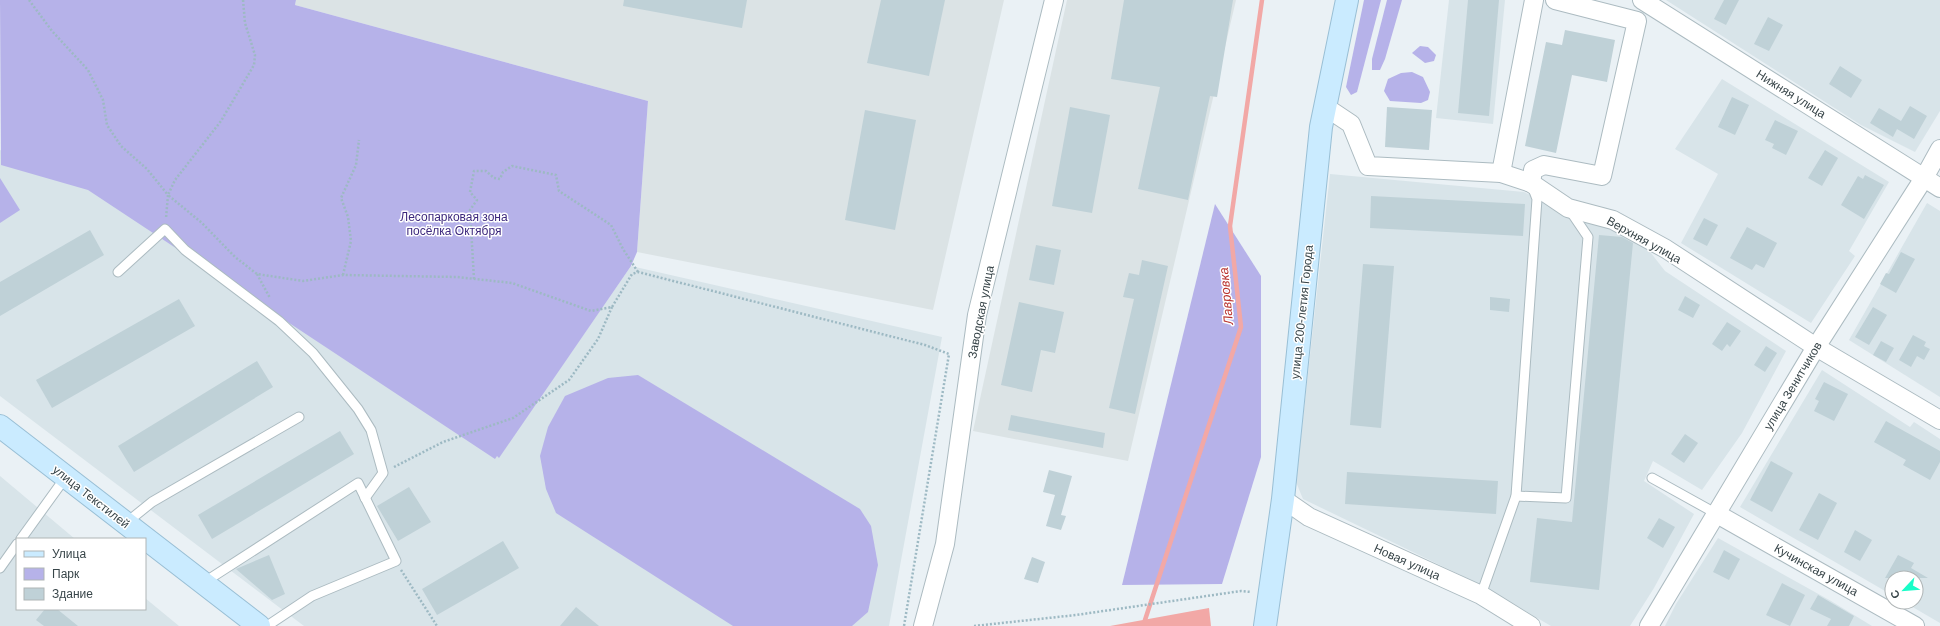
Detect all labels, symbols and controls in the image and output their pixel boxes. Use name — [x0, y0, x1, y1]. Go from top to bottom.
street label: Нижняя улица — [1754, 67, 1829, 121]
park label: Лесопарковая зона посёлка Октября — [400, 210, 508, 238]
street label: Верхняя улица — [1604, 214, 1684, 266]
street label: улица 200-летия Города — [1288, 244, 1316, 380]
street label: Заводская улица — [965, 264, 997, 360]
water label: Лавровка — [1216, 267, 1236, 326]
street label: улица Зенитчиков — [1761, 339, 1825, 433]
street label: улица Текстилей — [50, 463, 132, 531]
legend — [16, 538, 146, 610]
street label: Новая улица — [1372, 541, 1443, 583]
street label: Кучинская улица — [1772, 541, 1861, 599]
text: Улица — [52, 547, 86, 561]
text: Парк — [52, 567, 80, 581]
north arrow — [1884, 570, 1924, 610]
text: Здание — [52, 587, 93, 601]
text: С — [1888, 588, 1902, 601]

